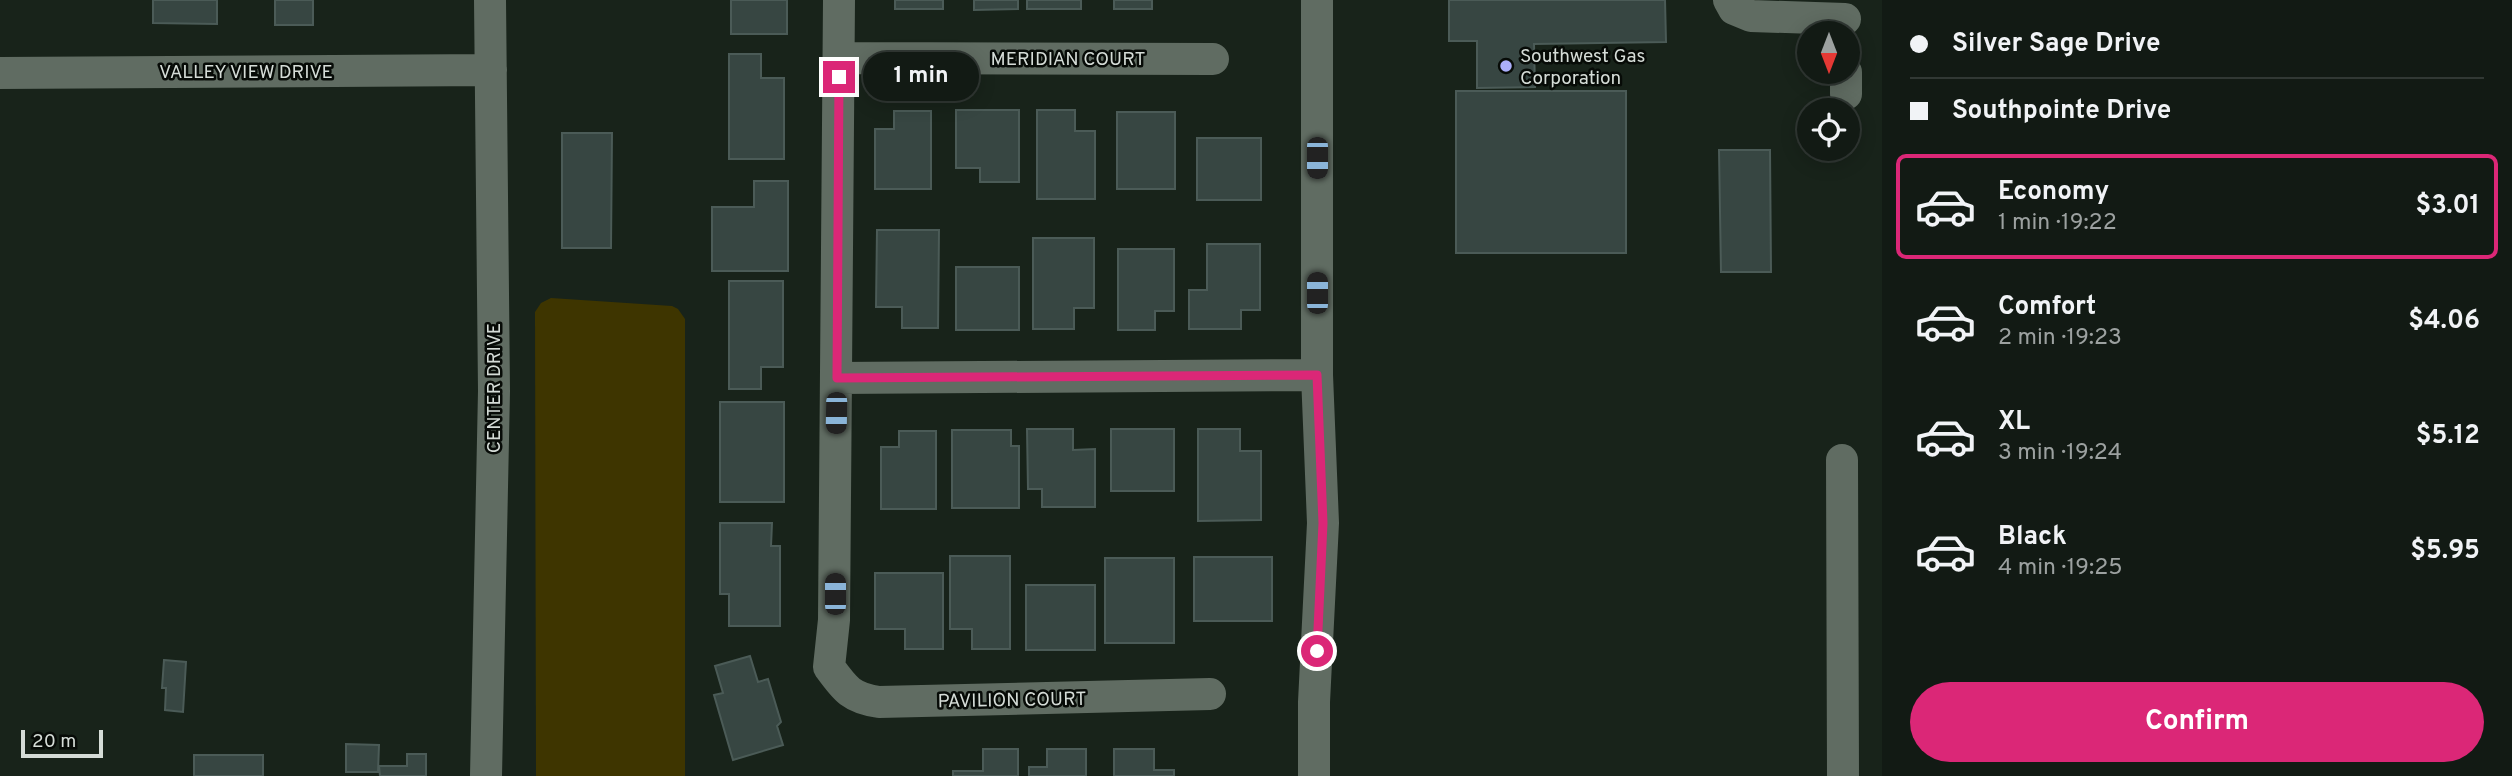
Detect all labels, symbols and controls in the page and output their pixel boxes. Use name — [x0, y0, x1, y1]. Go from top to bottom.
north arrow — [1797, 21, 1860, 84]
map controls — [1797, 21, 1860, 161]
text: Silver Sage Drive — [1952, 28, 2160, 61]
place label: Southwest Gas Corporation — [1520, 45, 1645, 91]
street label: MERIDIAN COURT — [991, 48, 1145, 72]
callout: 1 min — [864, 52, 979, 102]
marker: Southwest Gas Corporation — [1498, 58, 1514, 74]
street label: VALLEY VIEW DRIVE — [159, 61, 333, 85]
route end — [823, 61, 855, 93]
text: 1 min — [893, 62, 949, 91]
text: Southpointe Drive — [1952, 95, 2171, 128]
button: locate — [1797, 98, 1860, 161]
car — [1307, 137, 1328, 179]
icon: car — [1914, 175, 1977, 238]
text: Economy — [1998, 176, 2109, 209]
text: $3.01 — [2416, 190, 2480, 223]
text: 1 min · 19:22 — [1998, 209, 2117, 238]
car — [1307, 272, 1328, 314]
icon: car — [1914, 290, 1977, 353]
text: Comfort — [1998, 291, 2096, 324]
text: $4.06 — [2408, 305, 2480, 338]
street label: CENTER DRIVE — [483, 323, 507, 453]
text: 2 min · 19:23 — [1998, 324, 2122, 353]
car — [826, 392, 847, 434]
icon: car — [1914, 405, 1977, 468]
text: XL — [1998, 406, 2030, 439]
text: $5.12 — [2416, 420, 2480, 453]
text: 3 min · 19:24 — [1998, 439, 2122, 468]
icon: car — [1914, 520, 1977, 583]
text: Black — [1998, 521, 2067, 554]
text: $5.95 — [2410, 535, 2480, 568]
text: 4 min · 19:25 — [1998, 554, 2123, 583]
car — [825, 573, 846, 615]
route start — [1301, 635, 1333, 667]
button: Confirm — [1910, 682, 2484, 762]
street label: PAVILION COURT — [937, 688, 1087, 714]
scale bar — [21, 727, 103, 759]
text: 20 m — [32, 730, 76, 754]

